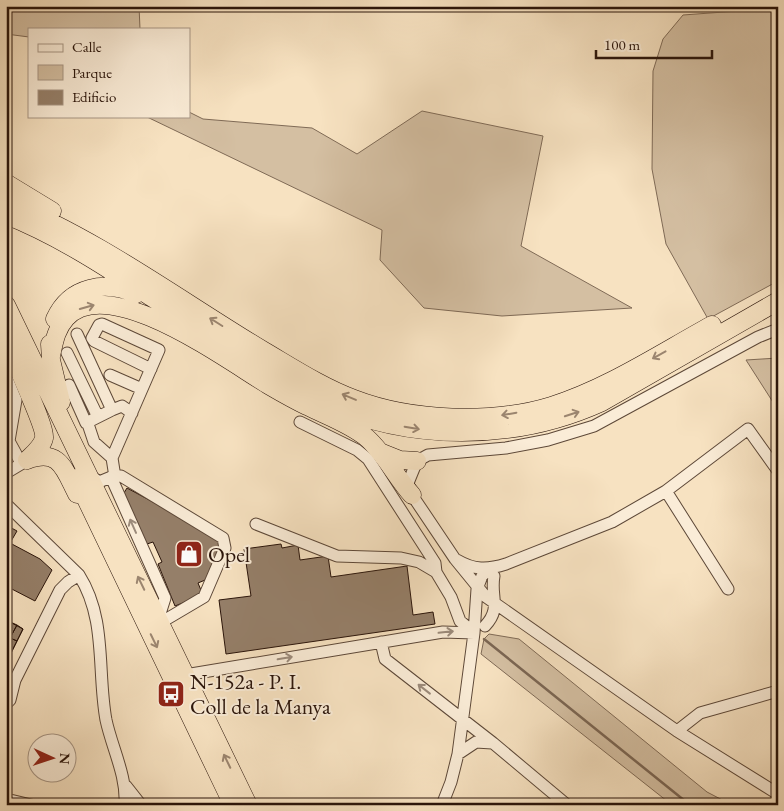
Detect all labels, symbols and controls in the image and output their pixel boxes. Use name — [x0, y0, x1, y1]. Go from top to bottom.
legend — [28, 28, 190, 118]
scale bar — [596, 28, 713, 60]
text: 100 m — [604, 35, 641, 54]
text: Calle — [72, 37, 102, 56]
text: Parque — [72, 63, 112, 82]
text: Edificio — [72, 87, 116, 106]
one-way arrow — [78, 301, 94, 311]
one-way arrow — [209, 316, 223, 326]
one-way arrow — [652, 350, 666, 360]
one-way arrow — [342, 391, 357, 401]
one-way arrow — [501, 409, 517, 419]
one-way arrow — [564, 409, 579, 418]
one-way arrow — [404, 423, 420, 433]
one-way arrow — [128, 519, 137, 534]
shop icon: Opel — [174, 539, 204, 569]
place label: Opel — [208, 540, 250, 569]
one-way arrow — [135, 576, 145, 591]
one-way arrow — [437, 627, 453, 637]
one-way arrow — [150, 633, 160, 648]
one-way arrow — [277, 653, 293, 663]
place label: N-152a - P. I. Coll de la Manya — [190, 667, 331, 721]
bus stop icon: N-152a - P. I. Coll de la Manya — [156, 679, 186, 709]
one-way arrow — [417, 684, 431, 694]
north arrow — [28, 734, 78, 784]
text: N — [56, 753, 74, 765]
one-way arrow — [222, 754, 231, 769]

